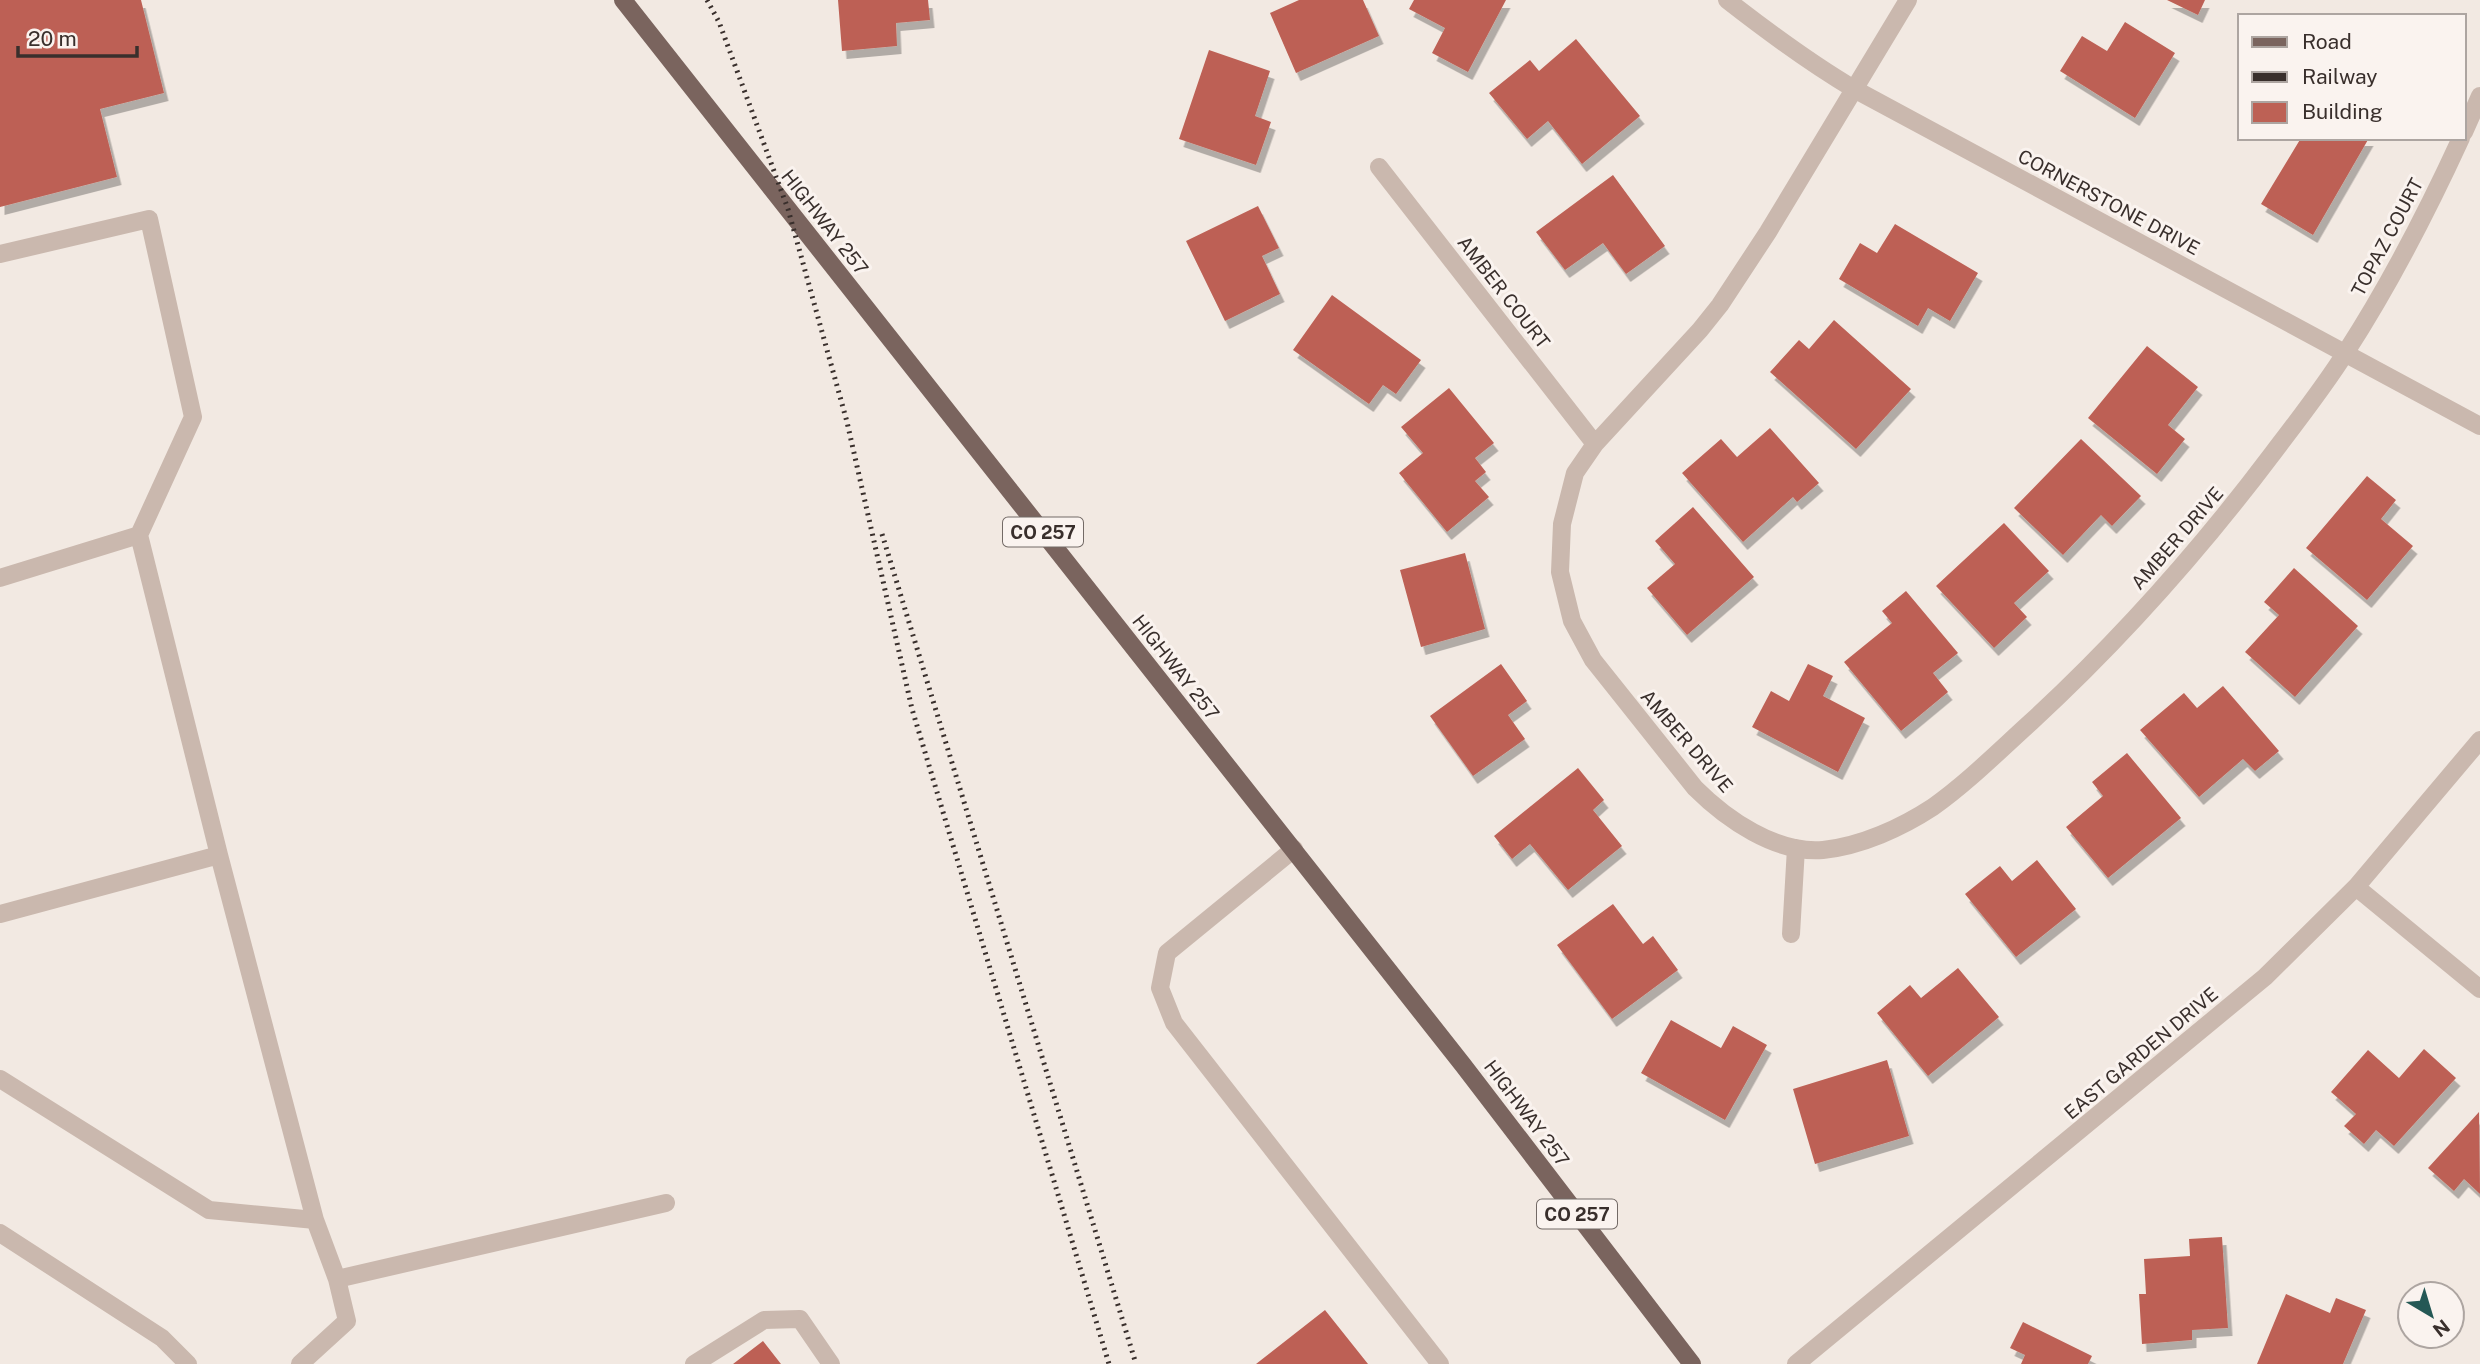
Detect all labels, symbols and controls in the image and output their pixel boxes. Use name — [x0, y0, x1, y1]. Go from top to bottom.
scale bar — [18, 14, 136, 58]
legend — [2238, 14, 2466, 140]
text: 20 m — [28, 26, 77, 51]
text: Road — [2302, 29, 2352, 54]
text: Railway — [2302, 64, 2378, 89]
text: Building — [2302, 99, 2383, 124]
street label: CORNERSTONE DRIVE — [2014, 145, 2204, 259]
street label: HIGHWAY 257 — [777, 165, 873, 279]
street label: TOPAZ COURT — [2347, 174, 2427, 300]
street label: AMBER COURT — [1453, 231, 1555, 353]
street label: AMBER DRIVE — [2127, 482, 2227, 594]
road number: CO 257 — [1003, 518, 1083, 546]
street label: HIGHWAY 257 — [1128, 610, 1224, 724]
street label: AMBER DRIVE — [1637, 685, 1737, 797]
street label: EAST GARDEN DRIVE — [2060, 982, 2222, 1124]
street label: HIGHWAY 257 — [1480, 1056, 1574, 1170]
road number: CO 257 — [1537, 1199, 1617, 1228]
north arrow — [2396, 1280, 2466, 1350]
text: N — [2429, 1315, 2454, 1342]

